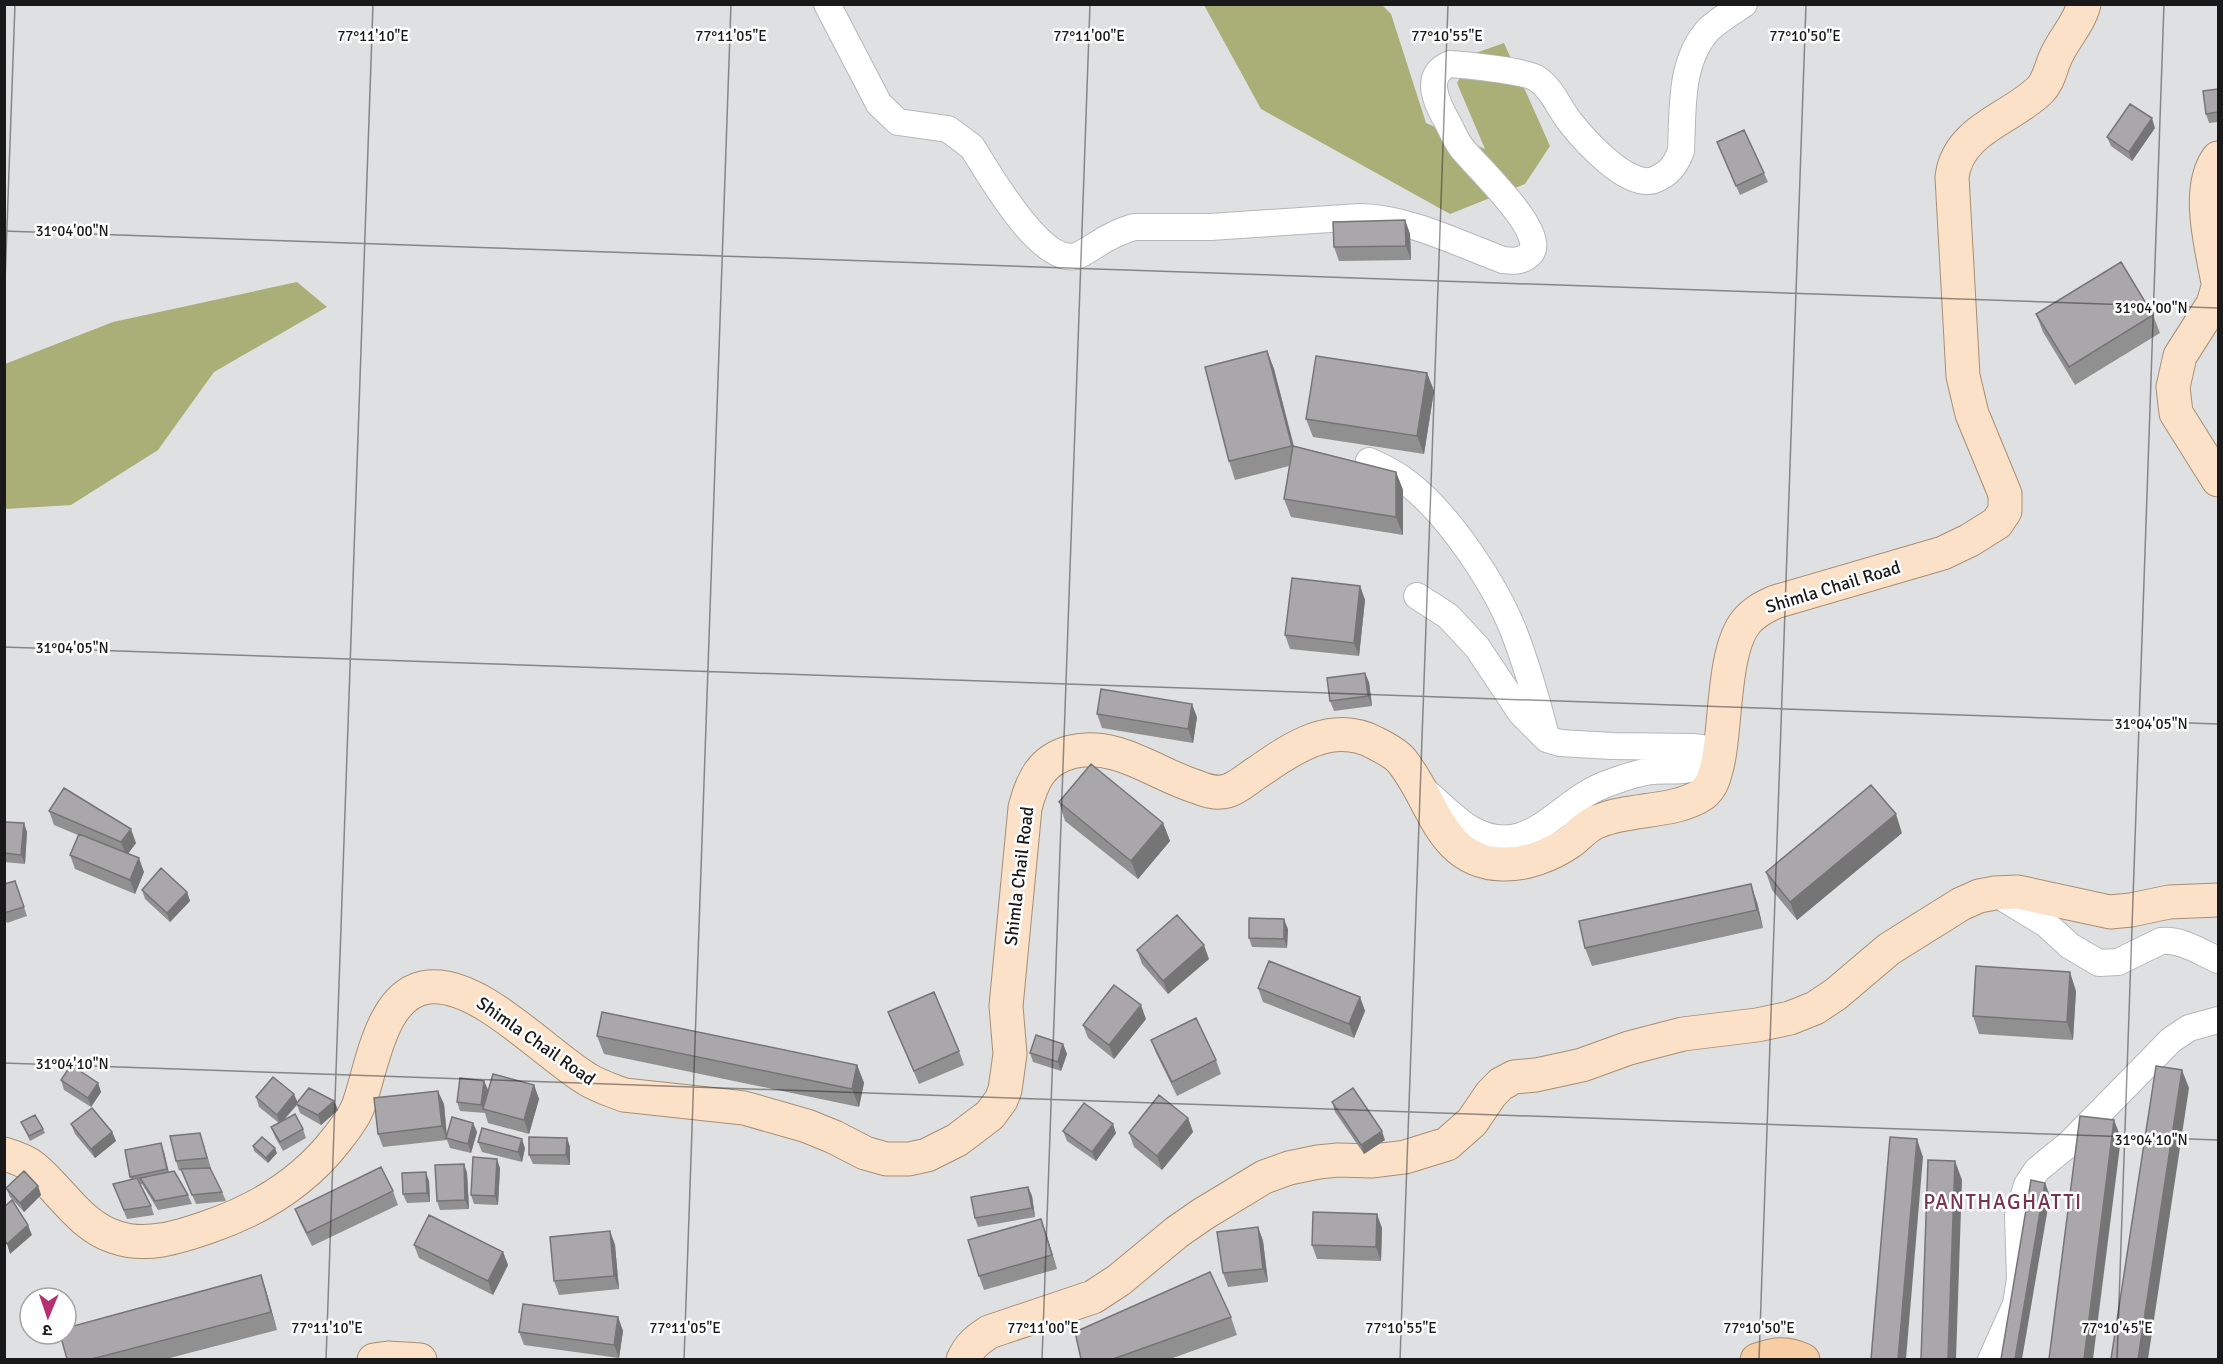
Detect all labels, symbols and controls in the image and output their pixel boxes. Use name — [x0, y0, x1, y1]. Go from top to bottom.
text: 77°11'10"E — [337, 27, 409, 45]
text: 77°11'05"E — [695, 27, 767, 45]
text: 77°11'00"E — [1053, 27, 1125, 45]
text: 77°10'55"E — [1411, 27, 1483, 45]
text: 77°10'50"E — [1769, 27, 1841, 45]
text: 31°04'00"N — [35, 222, 109, 240]
text: 31°04'00"N — [2114, 299, 2188, 317]
street label: Shimla Chail Road — [1763, 556, 1903, 618]
text: 31°04'05"N — [35, 639, 109, 657]
text: 31°04'05"N — [2114, 715, 2188, 733]
street label: Shimla Chail Road — [1000, 805, 1038, 947]
street label: Shimla Chail Road — [472, 992, 600, 1090]
text: 31°04'10"N — [35, 1055, 109, 1073]
text: 31°04'10"N — [2114, 1131, 2188, 1149]
district label: PANTHAGHATTI — [1923, 1189, 2083, 1215]
north arrow — [18, 1286, 78, 1346]
text: 77°11'10"E — [291, 1319, 363, 1337]
text: 77°11'05"E — [649, 1319, 721, 1337]
text: 77°11'00"E — [1007, 1319, 1079, 1337]
text: 77°10'55"E — [1365, 1319, 1437, 1337]
text: 77°10'50"E — [1723, 1319, 1795, 1337]
text: 77°10'45"E — [2081, 1319, 2153, 1337]
text: उ — [42, 1320, 53, 1340]

